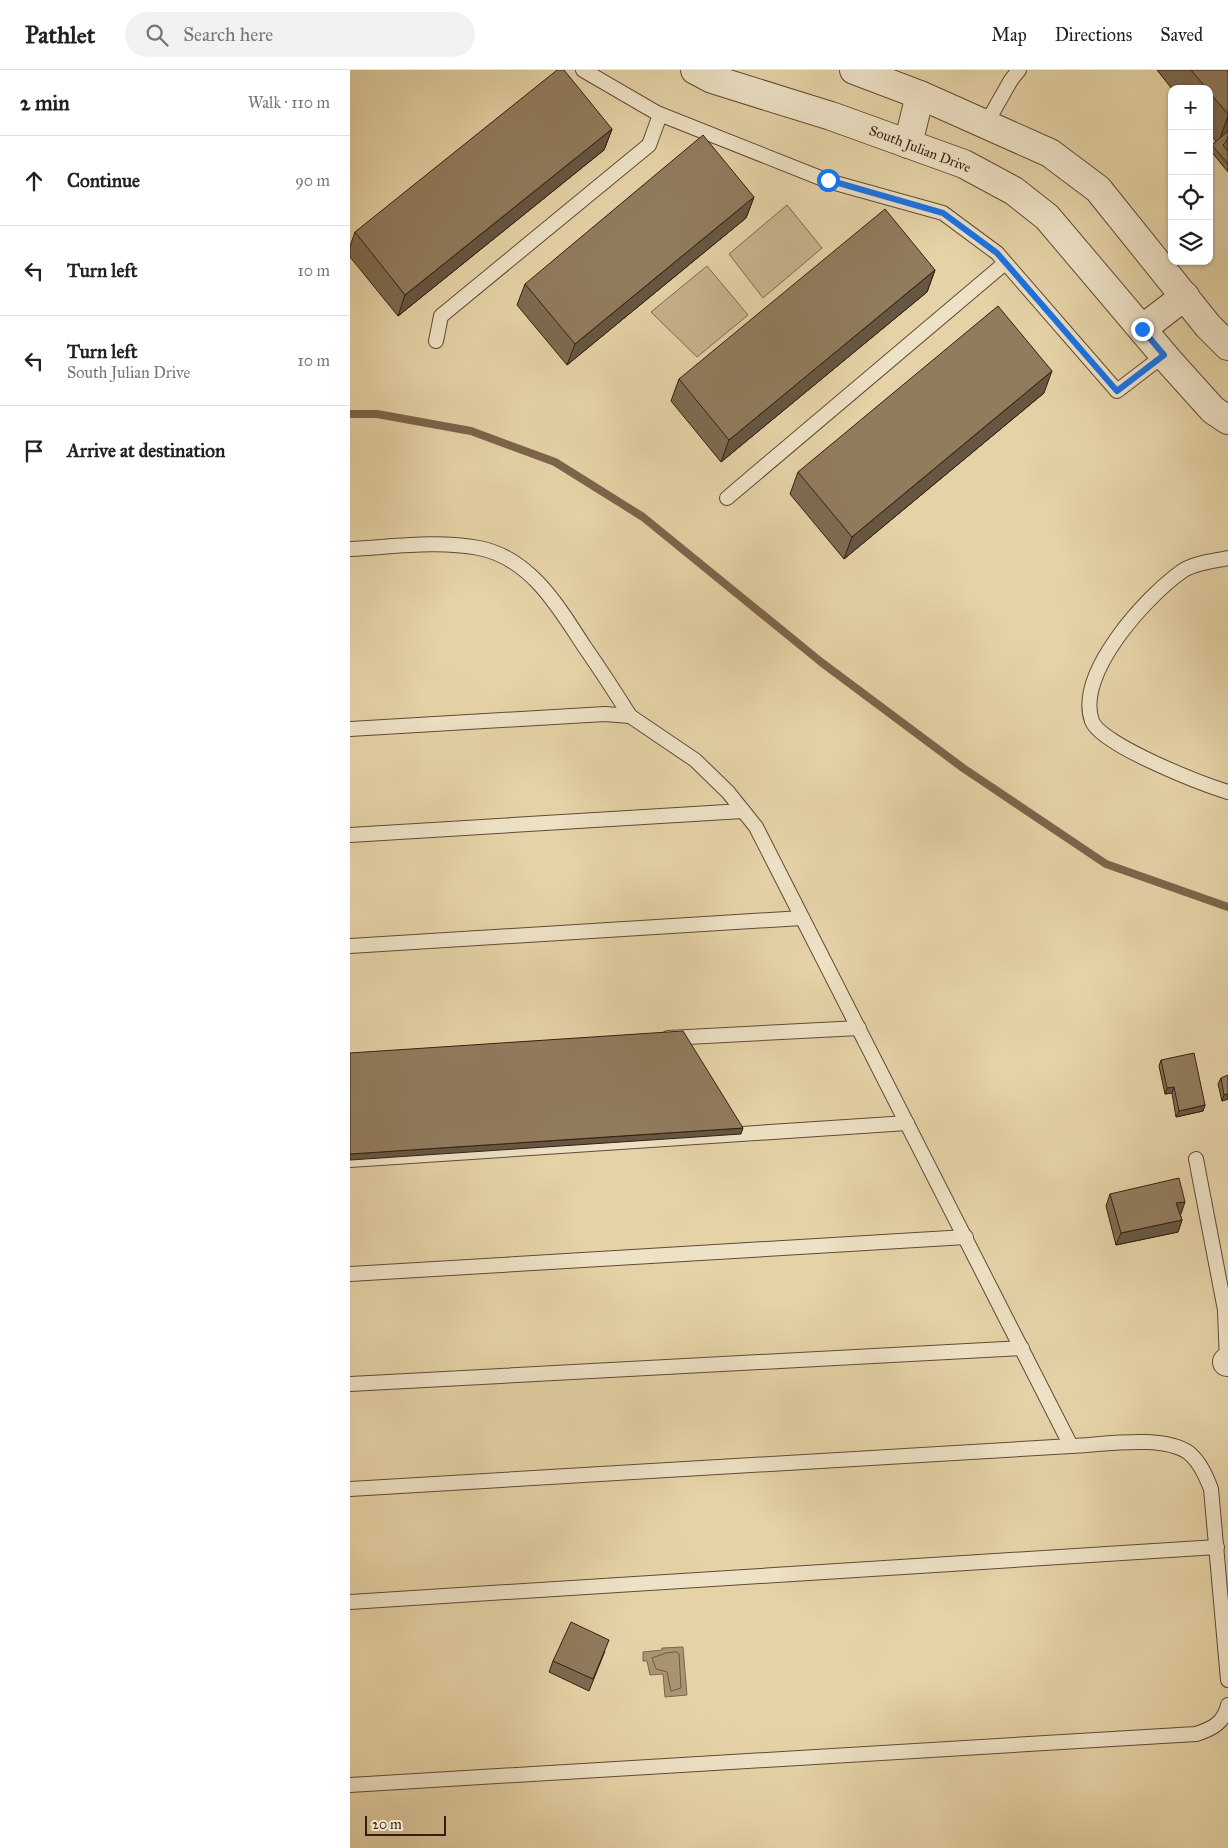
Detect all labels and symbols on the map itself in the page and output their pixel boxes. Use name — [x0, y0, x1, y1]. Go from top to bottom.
street label: South Julian Drive — [866, 122, 973, 177]
route start — [817, 169, 840, 192]
route end — [1131, 318, 1154, 341]
scale bar — [365, 1813, 446, 1836]

